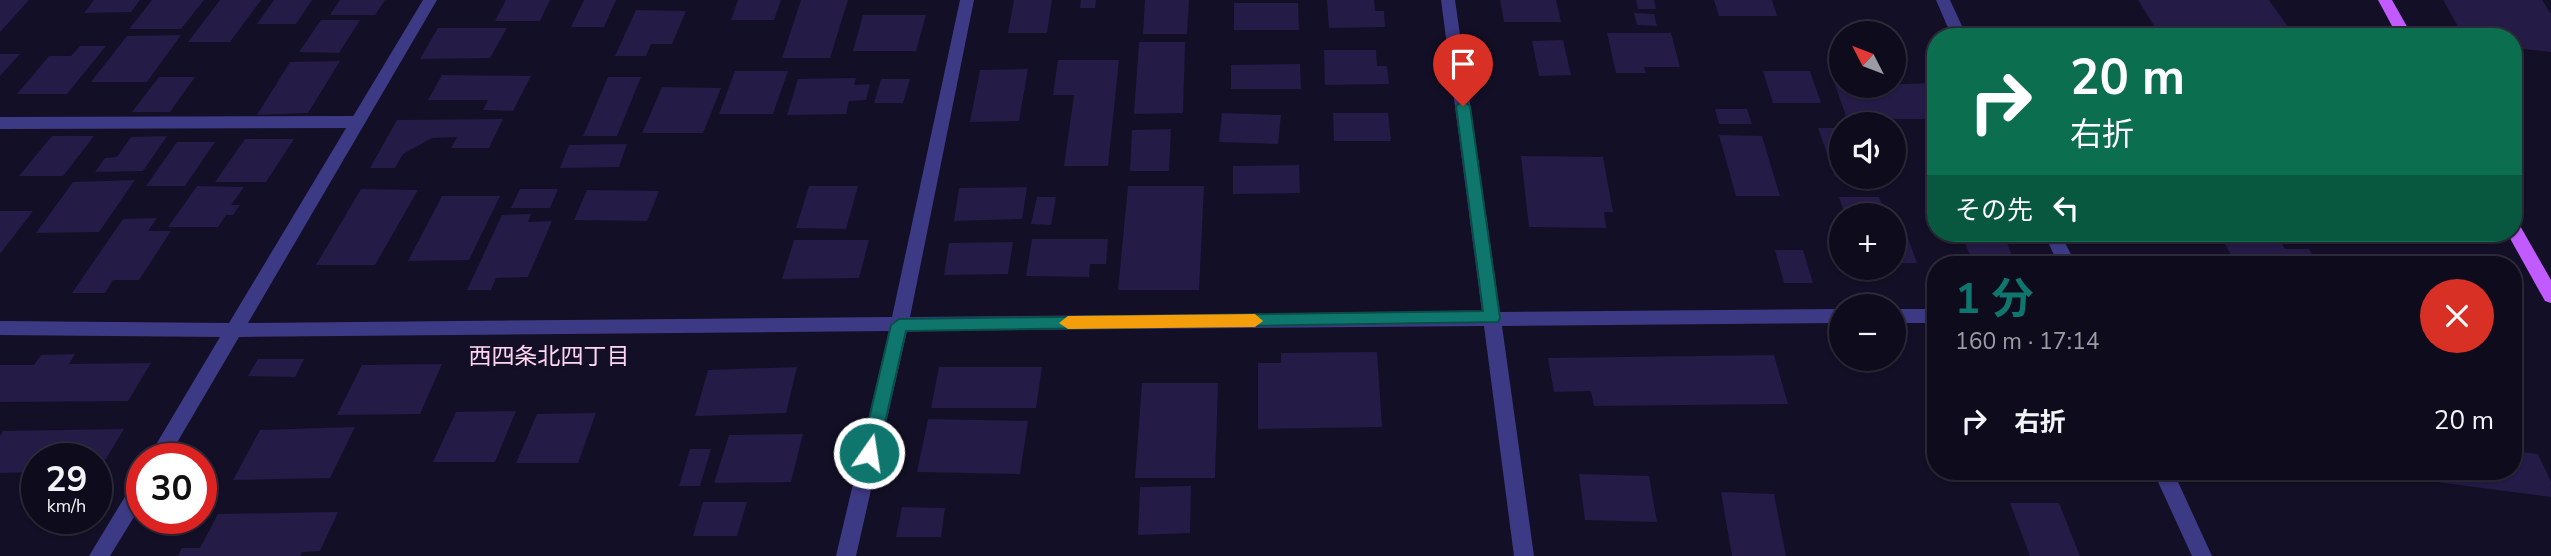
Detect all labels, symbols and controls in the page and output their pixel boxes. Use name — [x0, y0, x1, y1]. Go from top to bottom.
north arrow — [1829, 21, 1906, 98]
map controls — [1829, 21, 1906, 371]
pin — [1433, 34, 1493, 106]
text: 20 m — [2070, 44, 2185, 111]
icon: arrive — [1444, 45, 1482, 83]
icon: right — [1955, 56, 2046, 147]
button: sound — [1829, 112, 1906, 189]
text: 右折 — [2070, 113, 2134, 156]
icon: left — [2047, 189, 2085, 227]
text: その先 — [1955, 193, 2033, 228]
button: + — [1829, 203, 1906, 280]
text: 1 分 — [1955, 271, 2034, 328]
button: close — [2420, 279, 2494, 353]
button: − — [1829, 294, 1906, 371]
text: 160 m · 17:14 — [1955, 326, 2100, 357]
district label: 西四条北四丁目 — [469, 341, 630, 372]
icon: right — [1955, 402, 1993, 440]
text: 20 m — [2434, 403, 2494, 438]
text: 右折 — [2014, 405, 2066, 440]
position arrow — [832, 416, 906, 490]
speed limit sign: 30 — [126, 443, 217, 534]
text: 29 — [45, 456, 88, 503]
text: km/h — [47, 494, 86, 518]

